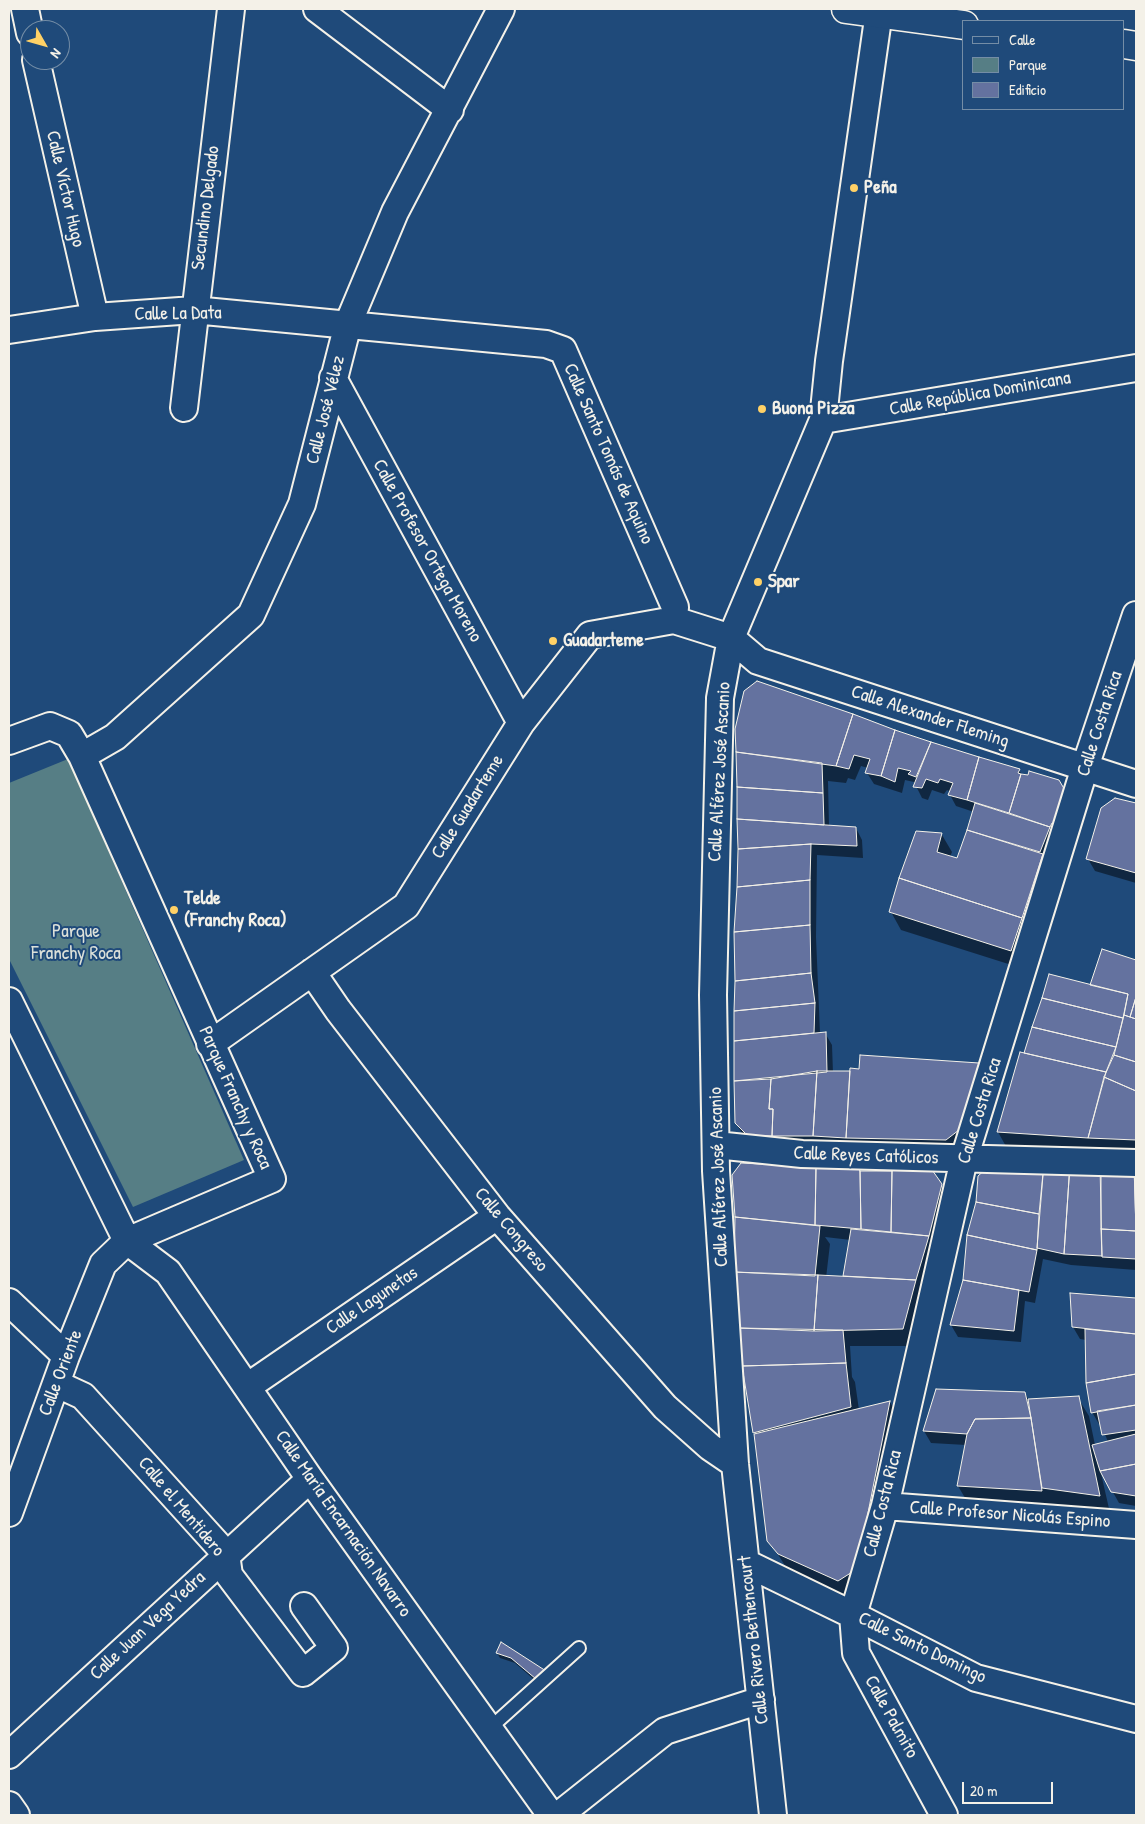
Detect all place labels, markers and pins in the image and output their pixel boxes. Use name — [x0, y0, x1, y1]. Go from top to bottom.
place label: Peña — [864, 177, 897, 199]
marker: Peña — [848, 182, 860, 194]
place label: Buona Pizza — [772, 398, 854, 420]
marker: Buona Pizza — [756, 403, 768, 415]
place label: Spar — [768, 571, 800, 593]
marker: Spar — [752, 576, 764, 588]
place label: Guadarteme — [563, 630, 644, 652]
marker: Guadarteme — [547, 635, 559, 647]
place label: Telde (Franchy Roca) — [184, 888, 287, 932]
marker: Telde (Franchy Roca) — [168, 904, 180, 916]

